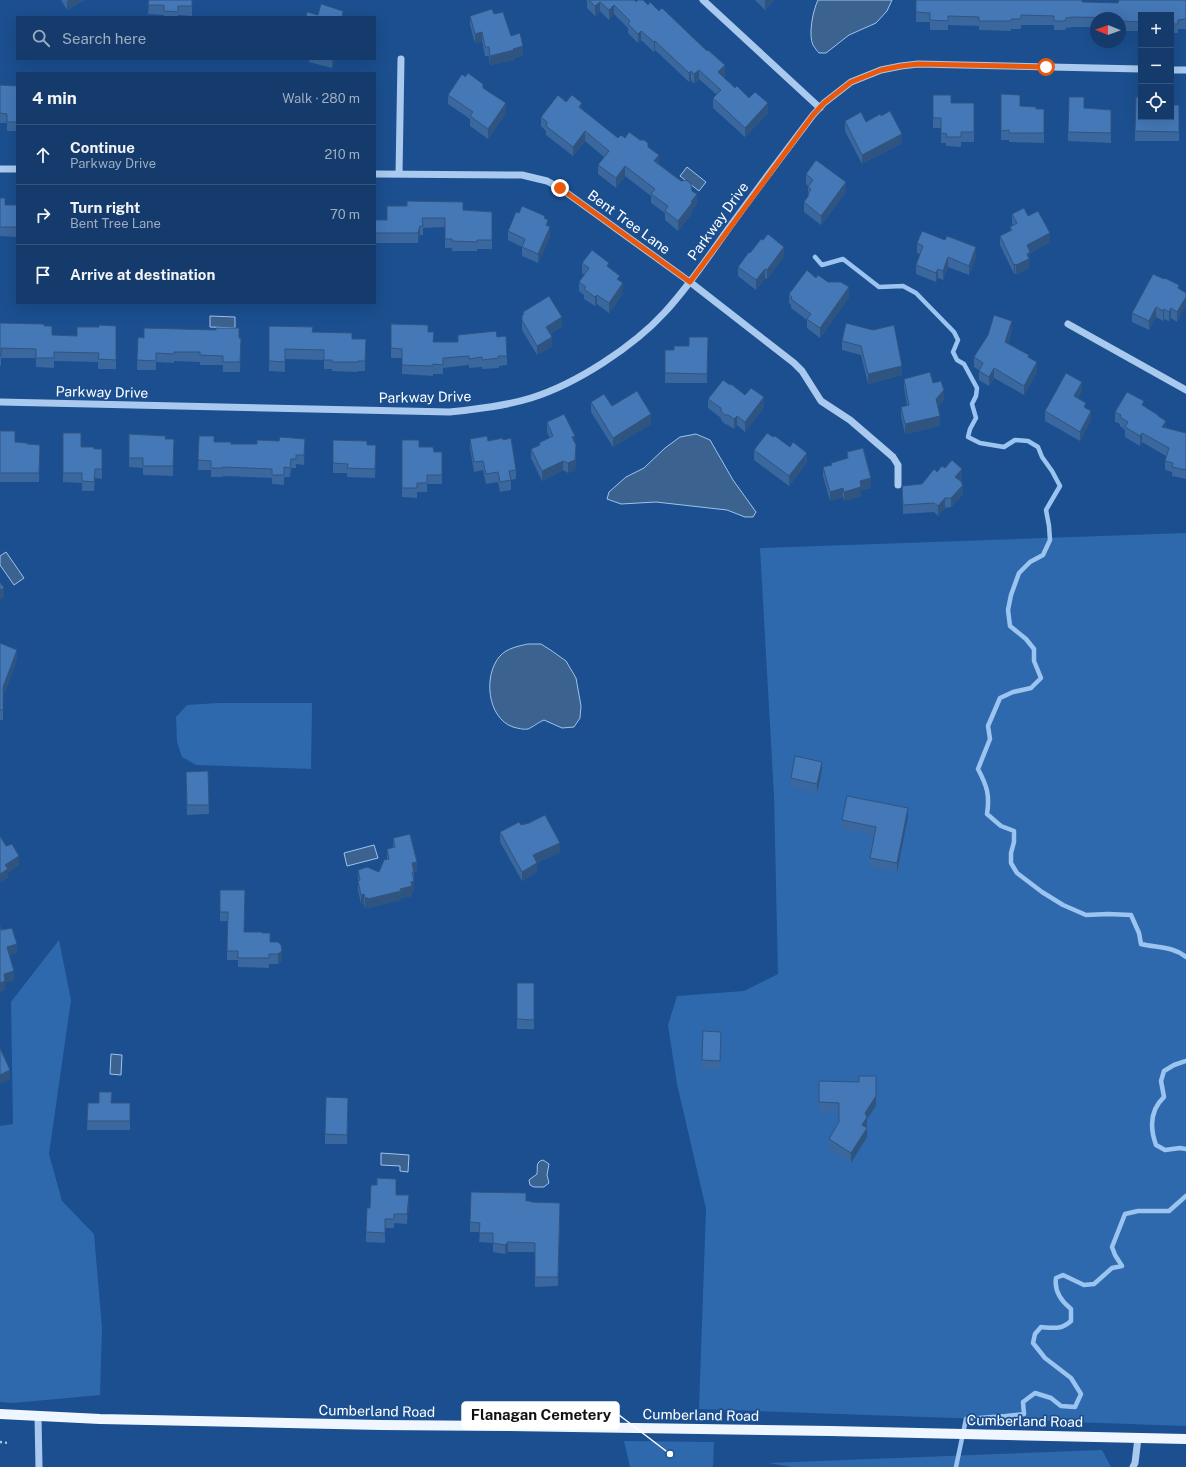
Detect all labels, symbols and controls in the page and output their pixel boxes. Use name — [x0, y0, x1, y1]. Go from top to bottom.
north arrow — [1090, 12, 1126, 48]
map controls — [1138, 12, 1174, 120]
button: + — [1138, 12, 1174, 48]
search box — [16, 16, 376, 60]
icon: search — [30, 27, 52, 49]
text: Search here — [62, 30, 146, 47]
button: − — [1138, 48, 1174, 84]
route start — [1037, 58, 1055, 76]
button: locate — [1138, 84, 1174, 120]
text: 4 min — [32, 88, 77, 108]
text: Walk · 280 m — [282, 91, 360, 106]
text: Continue — [70, 139, 135, 156]
icon: ahead — [32, 144, 54, 166]
text: 210 m — [325, 147, 360, 162]
text: Parkway Drive — [70, 156, 156, 171]
route end — [551, 179, 569, 197]
street label: Parkway Drive — [684, 179, 752, 263]
street label: Bent Tree Lane — [585, 187, 673, 257]
text: Turn right — [70, 199, 140, 216]
icon: right — [32, 204, 54, 226]
text: 70 m — [330, 207, 360, 222]
text: Bent Tree Lane — [70, 216, 161, 231]
icon: arrive — [32, 264, 54, 286]
text: Arrive at destination — [70, 266, 215, 283]
street label: Parkway Drive — [56, 383, 149, 401]
street label: Parkway Drive — [379, 388, 472, 406]
street label: Cumberland Road — [319, 1402, 435, 1420]
callout: Flanagan Cemetery — [462, 1402, 619, 1429]
text: Flanagan Cemetery — [471, 1406, 612, 1423]
street label: Cumberland Road — [643, 1406, 759, 1424]
street label: Cumberland Road — [967, 1412, 1083, 1430]

